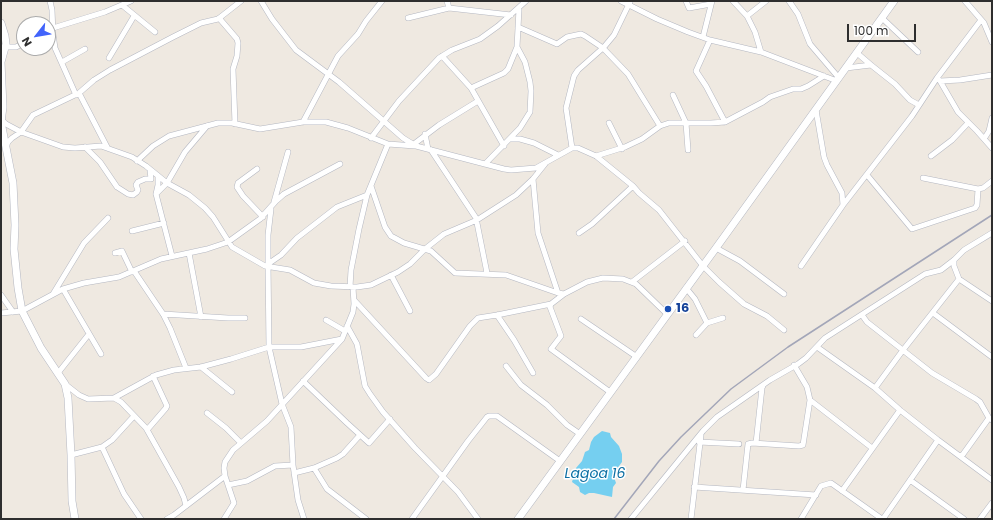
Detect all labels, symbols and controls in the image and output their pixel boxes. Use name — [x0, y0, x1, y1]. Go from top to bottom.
north arrow — [16, 16, 56, 56]
scale bar — [849, 16, 918, 42]
text: 100 m — [854, 22, 888, 39]
text: N — [18, 34, 36, 49]
place label: 16 — [676, 301, 689, 317]
marker: 16 — [663, 304, 673, 314]
water label: Lagoa 16 — [565, 466, 625, 482]

